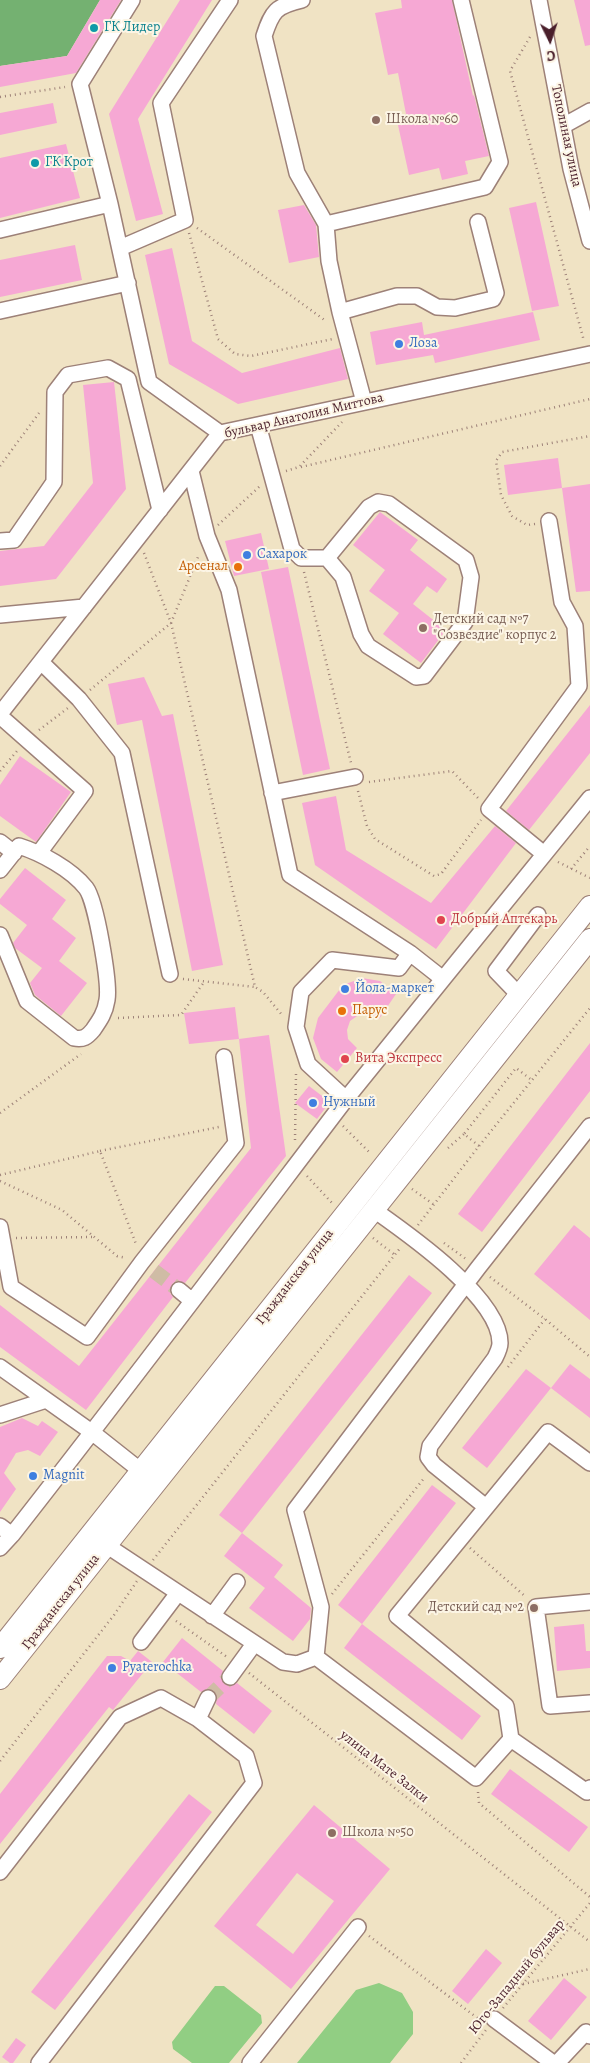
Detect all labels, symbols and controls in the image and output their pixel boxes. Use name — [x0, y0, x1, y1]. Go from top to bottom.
north arrow — [525, 15, 575, 65]
place label: ГК Лидер — [104, 20, 160, 36]
marker: ГК Лидер — [88, 22, 100, 34]
text: С — [546, 46, 556, 65]
street label: Тополиная улица — [547, 83, 585, 189]
place label: Школа №60 — [386, 112, 458, 128]
marker: Школа №60 — [370, 114, 382, 126]
place label: ГК Крот — [45, 155, 93, 171]
marker: ГК Крот — [29, 157, 41, 169]
place label: Лоза — [409, 336, 437, 352]
marker: Лоза — [393, 338, 405, 350]
street label: бульвар Анатолия Миттова — [223, 390, 385, 442]
place label: Сахарок — [257, 547, 307, 563]
marker: Сахарок — [241, 549, 253, 561]
place label: Арсенал — [179, 559, 228, 575]
marker: Арсенал — [232, 561, 244, 573]
place label: Детский сад №7 "Созвездие" корпус 2 — [433, 612, 556, 644]
marker: Детский сад №7 "Созвездие" корпус 2 — [417, 622, 429, 634]
place label: Добрый Аптекарь — [451, 912, 557, 928]
marker: Добрый Аптекарь — [435, 914, 447, 926]
place label: Йола-маркет — [355, 981, 434, 997]
marker: Йола-маркет — [339, 983, 351, 995]
place label: Парус — [352, 1003, 387, 1019]
marker: Парус — [336, 1005, 348, 1017]
place label: Вита Экспресс — [355, 1051, 442, 1067]
marker: Вита Экспресс — [339, 1053, 351, 1065]
place label: Нужный — [323, 1095, 376, 1111]
marker: Нужный — [307, 1097, 319, 1109]
street label: Гражданская улица — [252, 1226, 338, 1328]
place label: Magnit — [43, 1468, 84, 1484]
marker: Magnit — [27, 1470, 39, 1482]
street label: Гражданская улица — [18, 1551, 104, 1653]
place label: Детский сад №2 — [428, 1600, 524, 1616]
marker: Детский сад №2 — [528, 1602, 540, 1614]
place label: Pyaterochka — [122, 1660, 192, 1676]
marker: Pyaterochka — [106, 1662, 118, 1674]
street label: улица Мате Залки — [336, 1727, 432, 1807]
place label: Школа №50 — [342, 1825, 414, 1841]
marker: Школа №50 — [326, 1827, 338, 1839]
street label: Юго-Западный бульвар — [466, 1916, 568, 2038]

